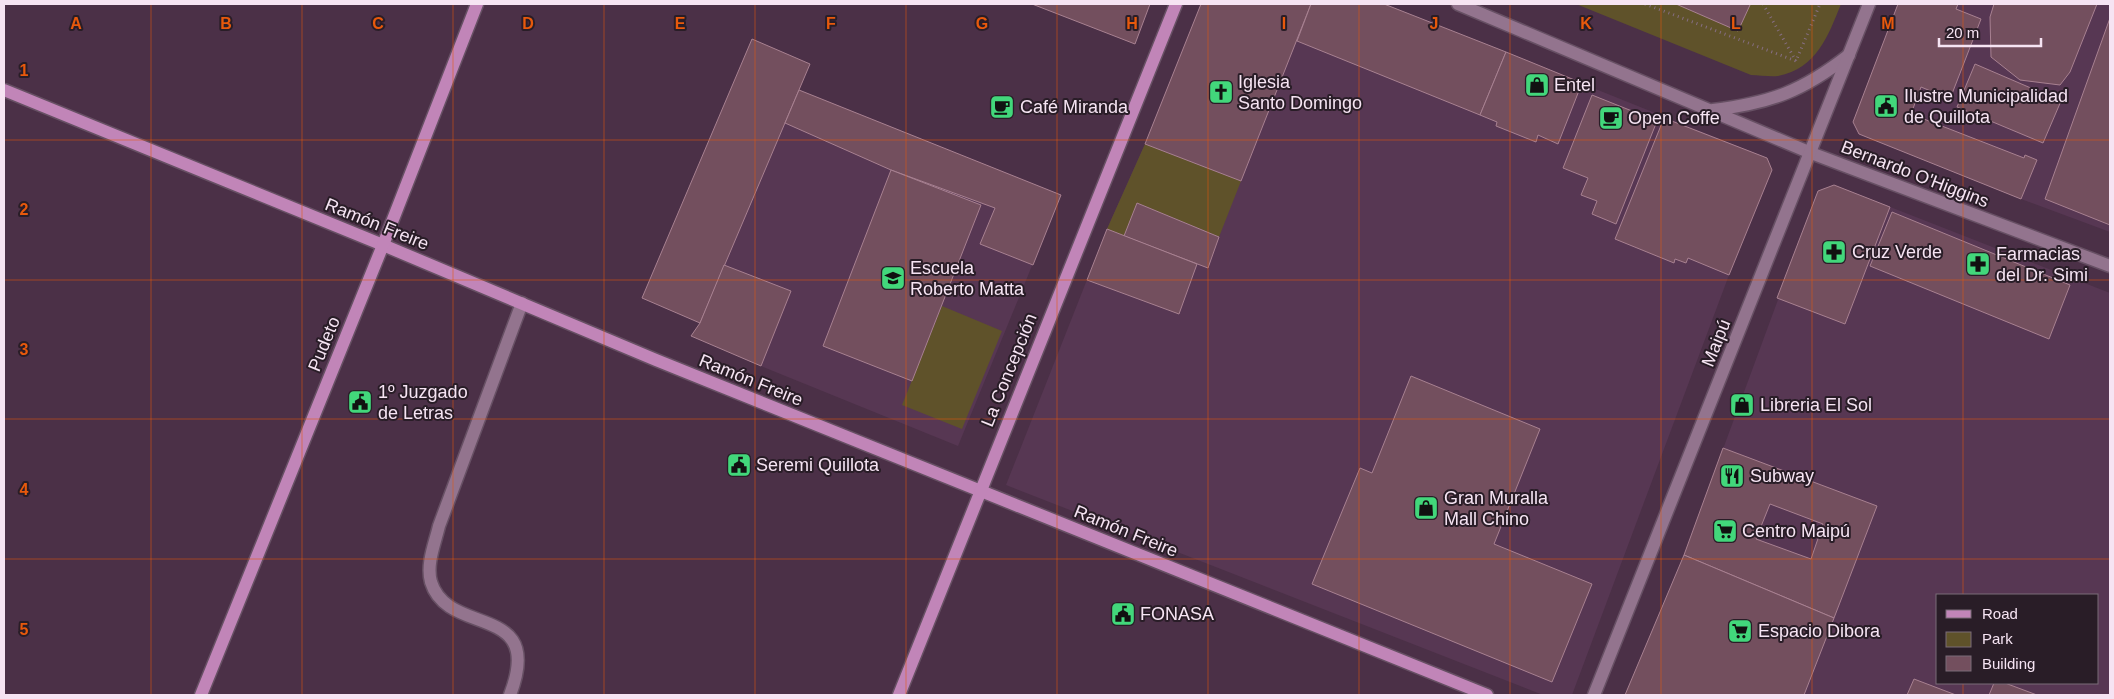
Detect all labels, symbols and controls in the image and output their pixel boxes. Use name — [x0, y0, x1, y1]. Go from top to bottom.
text: A — [70, 15, 82, 32]
text: B — [220, 15, 232, 32]
text: C — [372, 15, 384, 32]
text: D — [522, 15, 534, 32]
text: E — [675, 15, 686, 32]
text: F — [826, 15, 836, 32]
text: G — [976, 15, 988, 32]
text: H — [1126, 15, 1138, 32]
text: I — [1282, 15, 1286, 32]
text: J — [1430, 15, 1438, 32]
text: K — [1580, 15, 1592, 32]
text: L — [1731, 15, 1741, 32]
text: M — [1881, 15, 1895, 32]
scale bar — [1939, 15, 2042, 47]
text: 20 m — [1946, 24, 1979, 41]
text: 1 — [20, 62, 29, 79]
place label: Iglesia Santo Domingo — [1238, 72, 1362, 113]
shop icon: Entel — [1524, 72, 1550, 98]
place label: Entel — [1554, 75, 1595, 95]
church icon: Iglesia Santo Domingo — [1208, 79, 1234, 105]
place label: Ilustre Municipalidad de Quillota — [1904, 86, 2068, 127]
public building icon: Ilustre Municipalidad de Quillota — [1873, 93, 1899, 119]
cafe icon: Café Miranda — [989, 94, 1015, 120]
place label: Café Miranda — [1020, 97, 1129, 117]
cafe icon: Open Coffe — [1598, 105, 1624, 131]
place label: Open Coffe — [1628, 108, 1720, 128]
street label: Bernardo O'Higgins — [1838, 137, 1992, 211]
street label: Ramón Freire — [322, 194, 432, 254]
text: 2 — [20, 201, 29, 218]
pharmacy icon: Cruz Verde — [1821, 239, 1847, 265]
place label: Cruz Verde — [1852, 242, 1942, 262]
place label: Farmacias del Dr. Simi — [1996, 244, 2088, 285]
pharmacy icon: Farmacias del Dr. Simi — [1965, 251, 1991, 277]
place label: Escuela Roberto Matta — [910, 258, 1025, 299]
school or university icon: Escuela Roberto Matta — [880, 265, 906, 291]
street label: La Concepción — [977, 311, 1041, 429]
street label: Pudeto — [304, 314, 344, 374]
street label: Maipú — [1698, 317, 1734, 369]
text: 3 — [20, 341, 29, 358]
street label: Ramón Freire — [696, 350, 806, 410]
place label: 1º Juzgado de Letras — [378, 382, 468, 423]
public building icon: 1º Juzgado de Letras — [347, 389, 373, 415]
shop icon: Libreria El Sol — [1729, 392, 1755, 418]
place label: Libreria El Sol — [1760, 395, 1872, 415]
public building icon: Seremi Quillota — [726, 452, 752, 478]
place label: Seremi Quillota — [756, 455, 880, 475]
restaurant icon: Subway — [1719, 463, 1745, 489]
place label: Subway — [1750, 466, 1814, 486]
text: 4 — [20, 481, 29, 498]
place label: Gran Muralla Mall Chino — [1444, 488, 1549, 529]
shop icon: Gran Muralla Mall Chino — [1413, 495, 1439, 521]
street label: Ramón Freire — [1071, 501, 1181, 561]
supermarket icon: Centro Maipú — [1712, 518, 1738, 544]
place label: Centro Maipú — [1742, 521, 1850, 541]
legend — [1936, 594, 2099, 684]
public building icon: FONASA — [1110, 601, 1136, 627]
place label: FONASA — [1140, 604, 1214, 624]
text: Road — [1982, 605, 2018, 622]
supermarket icon: Espacio Dibora — [1727, 618, 1753, 644]
text: 5 — [20, 621, 29, 638]
place label: Espacio Dibora — [1758, 621, 1881, 641]
text: Park — [1982, 630, 2013, 647]
text: Building — [1982, 655, 2035, 672]

